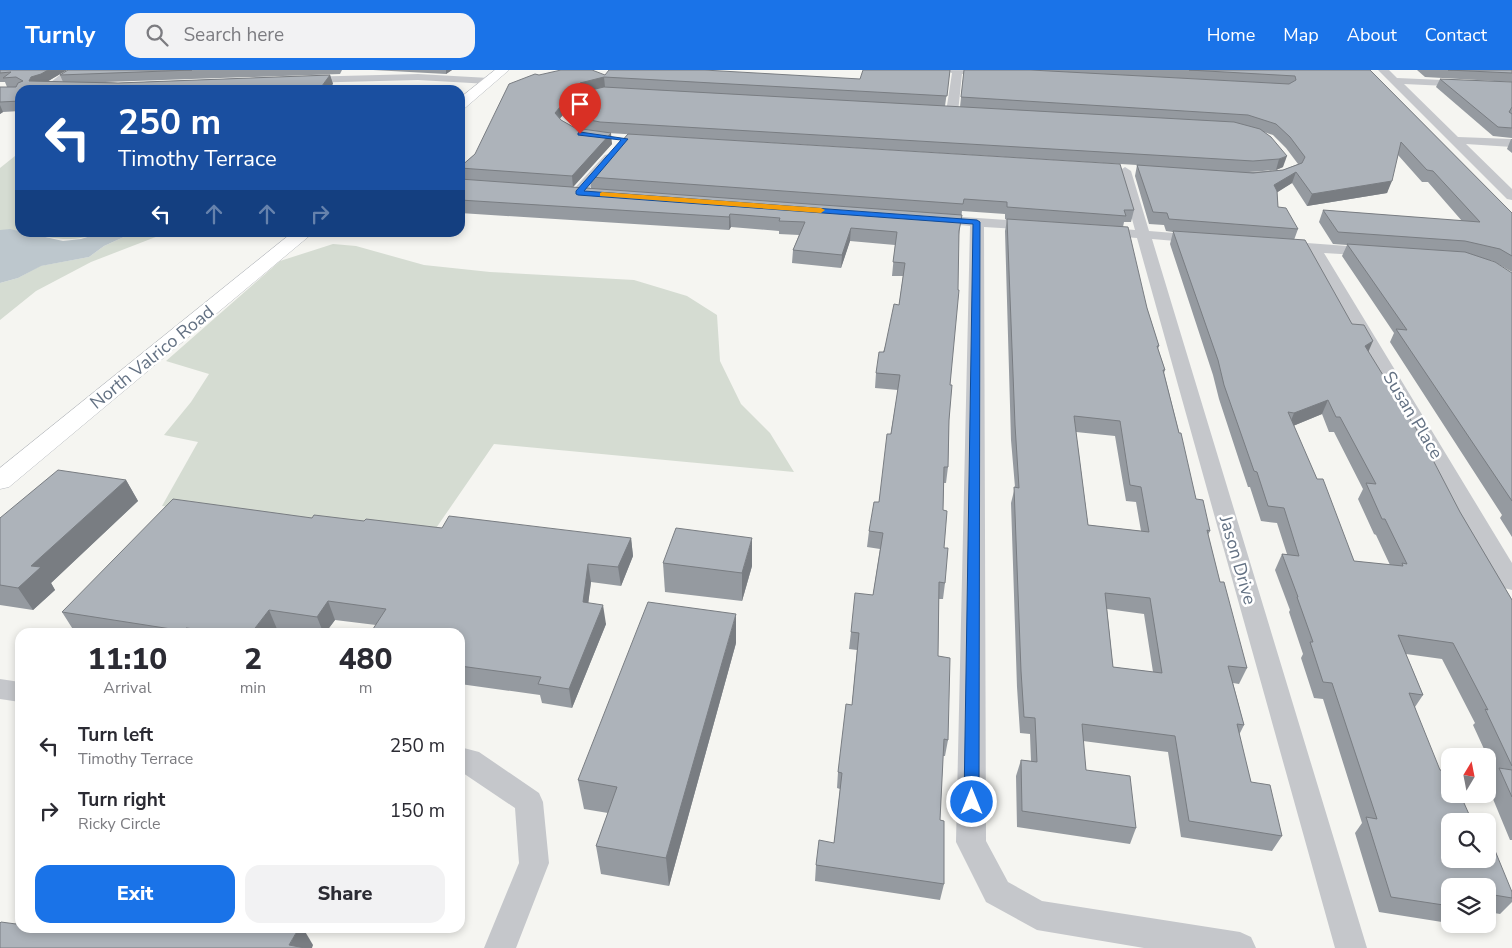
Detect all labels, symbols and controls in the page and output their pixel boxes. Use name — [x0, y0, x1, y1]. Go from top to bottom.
search box — [125, 13, 475, 58]
text: Turnly — [25, 19, 95, 51]
icon: search — [143, 21, 171, 49]
text: Search here — [183, 22, 284, 48]
text: Home — [1207, 23, 1255, 47]
text: Map — [1283, 23, 1319, 47]
text: About — [1347, 23, 1397, 47]
text: Contact — [1425, 23, 1487, 47]
pin — [559, 83, 601, 134]
icon: arrive — [566, 90, 594, 118]
text: 250 m — [118, 99, 221, 146]
icon: left — [35, 105, 100, 170]
text: Timothy Terrace — [118, 144, 277, 174]
icon: left — [147, 200, 175, 228]
icon: ahead — [200, 200, 228, 228]
icon: ahead — [253, 200, 281, 228]
icon: right — [306, 200, 334, 228]
street label: North Valrico Road — [85, 300, 219, 414]
street label: Susan Place — [1377, 367, 1449, 463]
street label: Jason Drive — [1214, 512, 1262, 607]
text: 11:10 — [87, 639, 167, 680]
text: 2 — [244, 639, 262, 680]
text: 480 — [339, 639, 393, 680]
text: Arrival — [103, 677, 151, 699]
text: min — [240, 677, 266, 699]
text: m — [359, 677, 372, 699]
text: Turn left — [78, 722, 153, 748]
icon: left — [35, 732, 63, 760]
text: 250 m — [390, 733, 445, 759]
text: Timothy Terrace — [78, 748, 193, 770]
north arrow — [1441, 748, 1496, 802]
map controls — [1441, 748, 1496, 933]
position arrow — [945, 775, 997, 827]
text: Turn right — [78, 787, 165, 813]
icon: right — [35, 797, 63, 825]
text: 150 m — [390, 798, 445, 824]
text: Ricky Circle — [78, 813, 161, 835]
button: search — [1441, 813, 1496, 868]
button: Exit — [35, 865, 235, 923]
button: Share — [245, 865, 445, 923]
button: layers — [1441, 878, 1496, 933]

